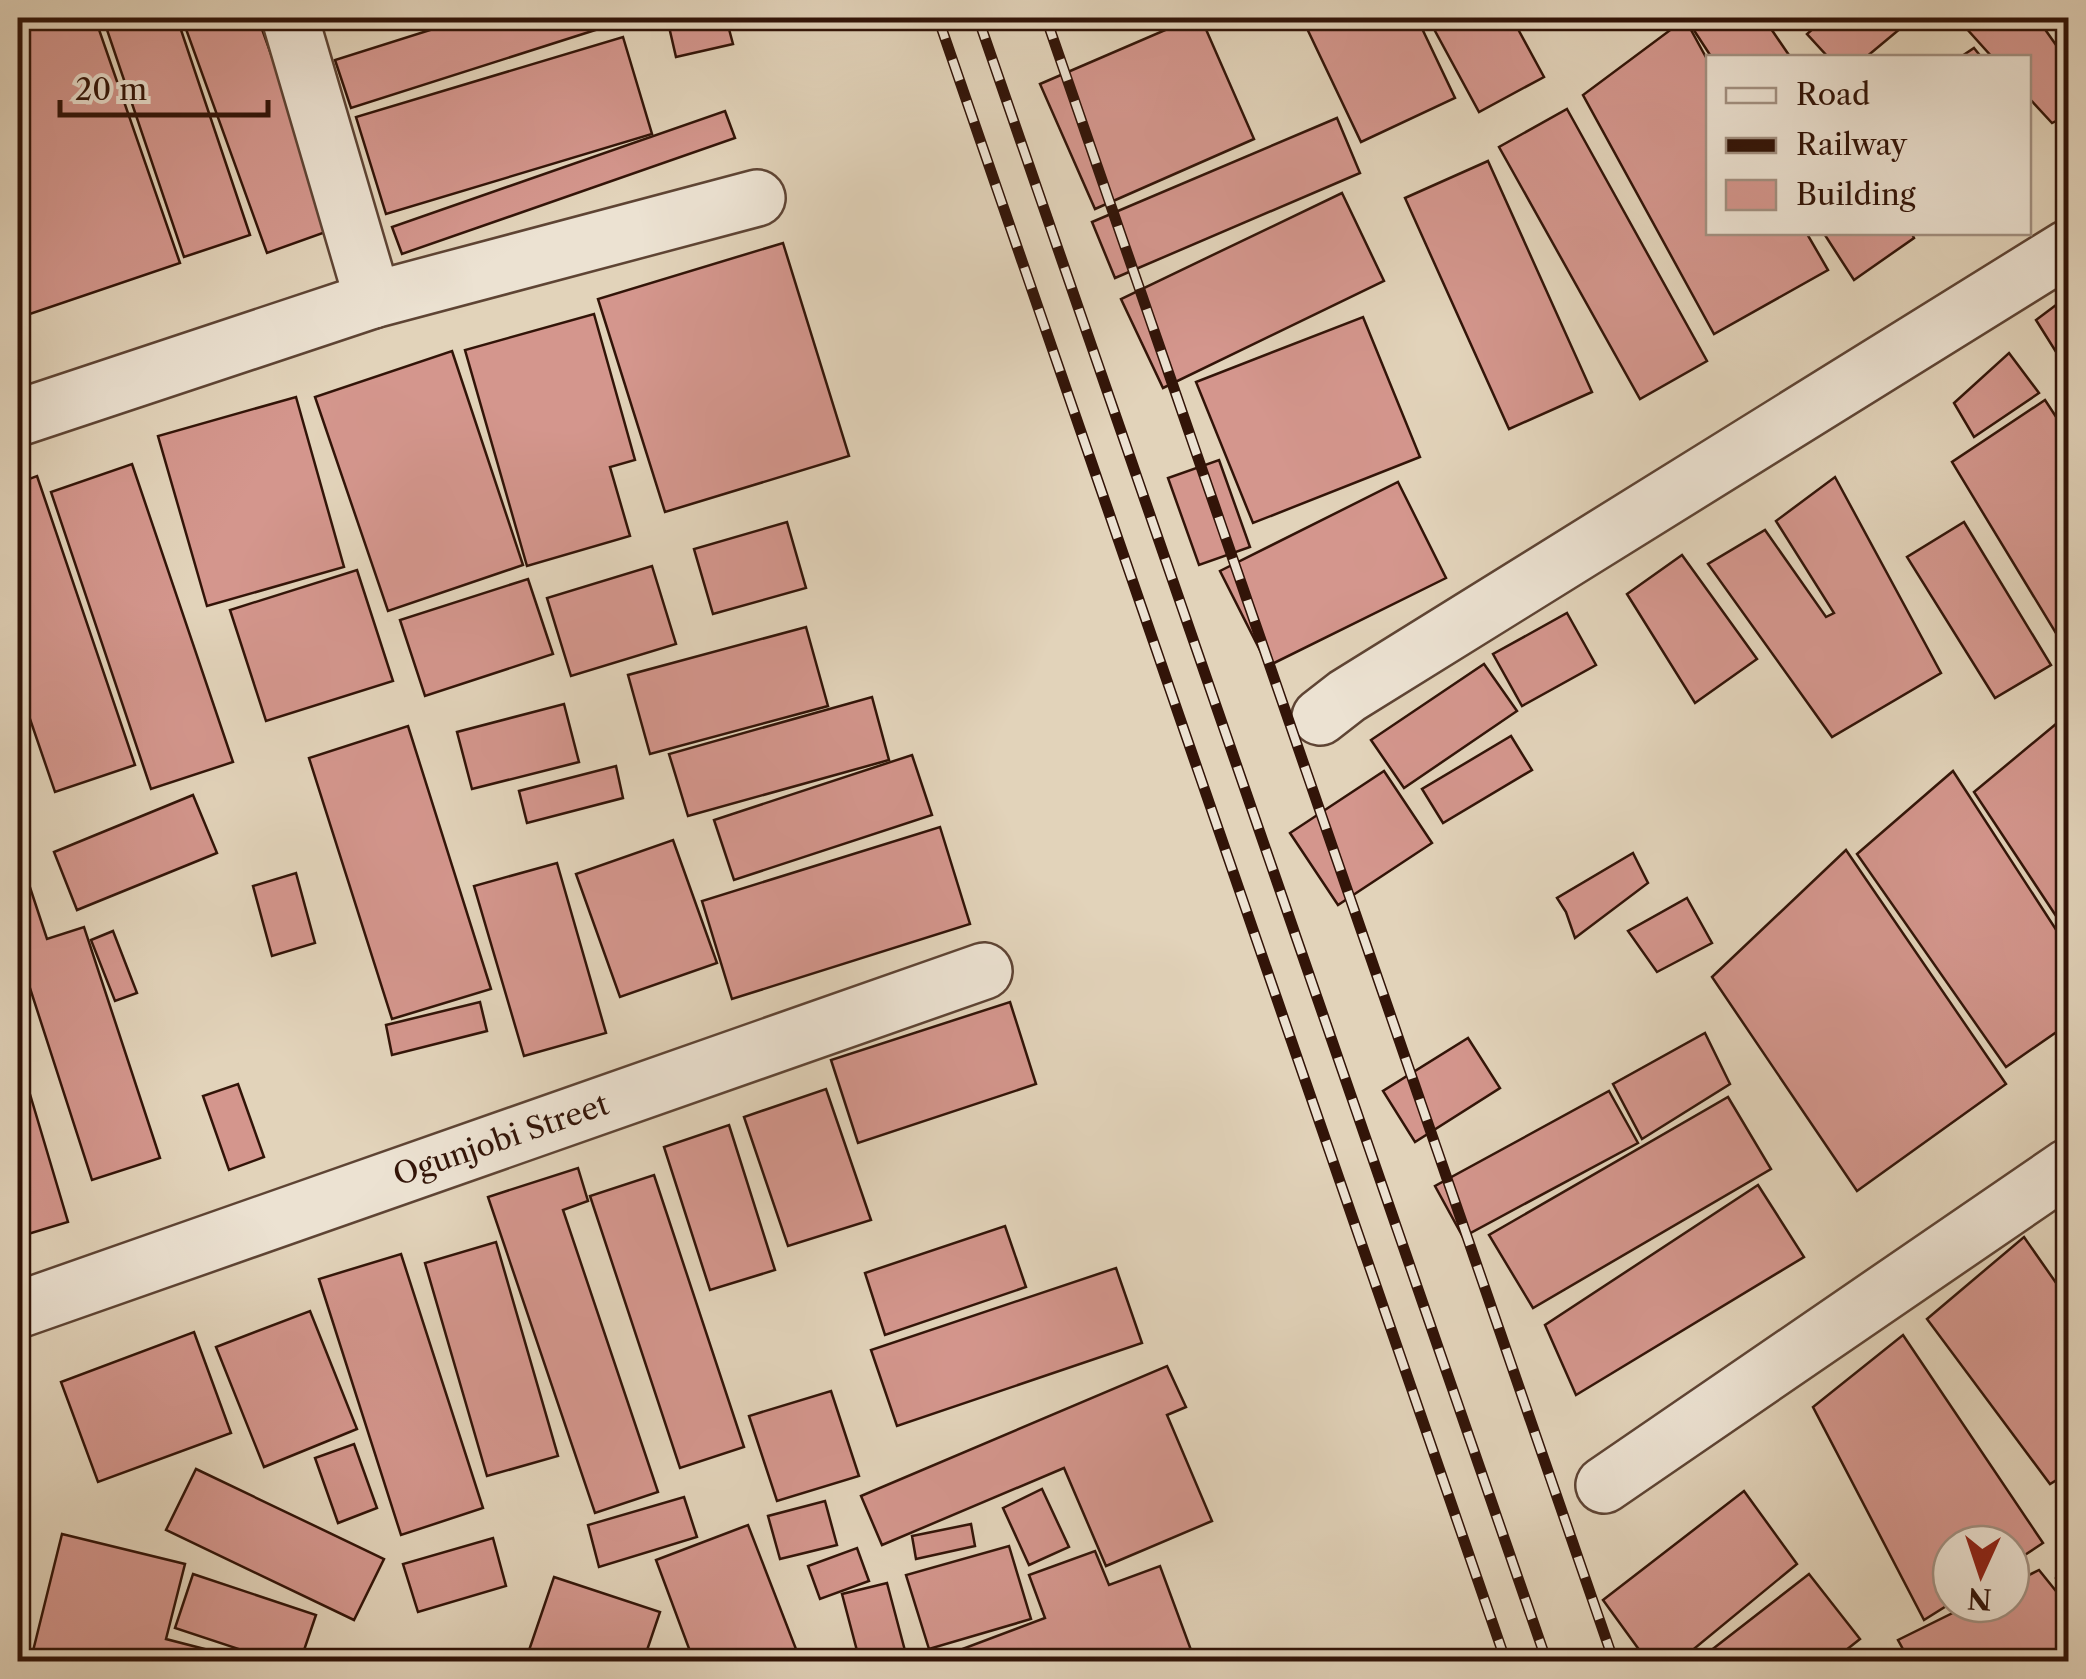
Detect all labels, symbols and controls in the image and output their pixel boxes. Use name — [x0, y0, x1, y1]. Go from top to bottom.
scale bar — [60, 55, 268, 117]
legend — [1706, 55, 2031, 235]
text: 20 m — [75, 71, 147, 108]
text: Road — [1796, 76, 1870, 113]
text: Railway — [1796, 126, 1908, 163]
text: Building — [1796, 176, 1916, 213]
street label: Ogunjobi Street — [388, 1085, 614, 1194]
north arrow — [1931, 1524, 2031, 1624]
text: N — [1967, 1581, 1993, 1617]

